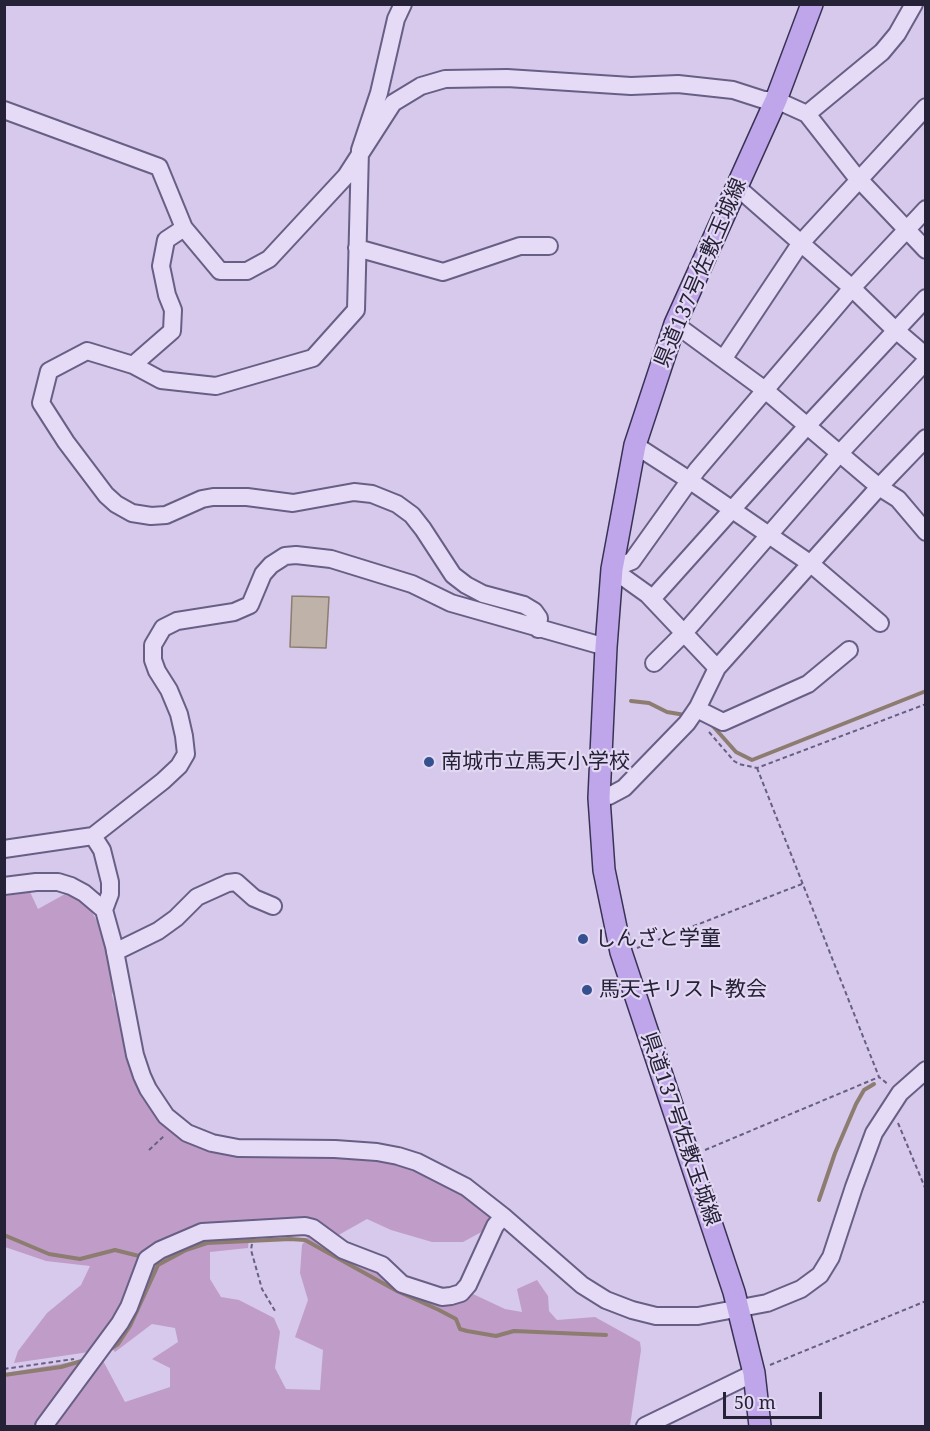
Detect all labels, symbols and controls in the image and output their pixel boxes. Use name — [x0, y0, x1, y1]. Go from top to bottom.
street label: 県道137号佐敷玉城線 — [650, 175, 752, 371]
place label: 南城市立馬天小学校 — [441, 749, 630, 775]
marker: 南城市立馬天小学校 — [422, 755, 436, 769]
place label: しんざと学童 — [595, 926, 721, 952]
marker: しんざと学童 — [576, 932, 590, 946]
place label: 馬天キリスト教会 — [599, 977, 767, 1003]
marker: 馬天キリスト教会 — [580, 983, 594, 997]
street label: 県道137号佐敷玉城線 — [635, 1029, 725, 1229]
scale bar — [726, 1380, 825, 1418]
text: 50 m — [734, 1390, 776, 1414]

